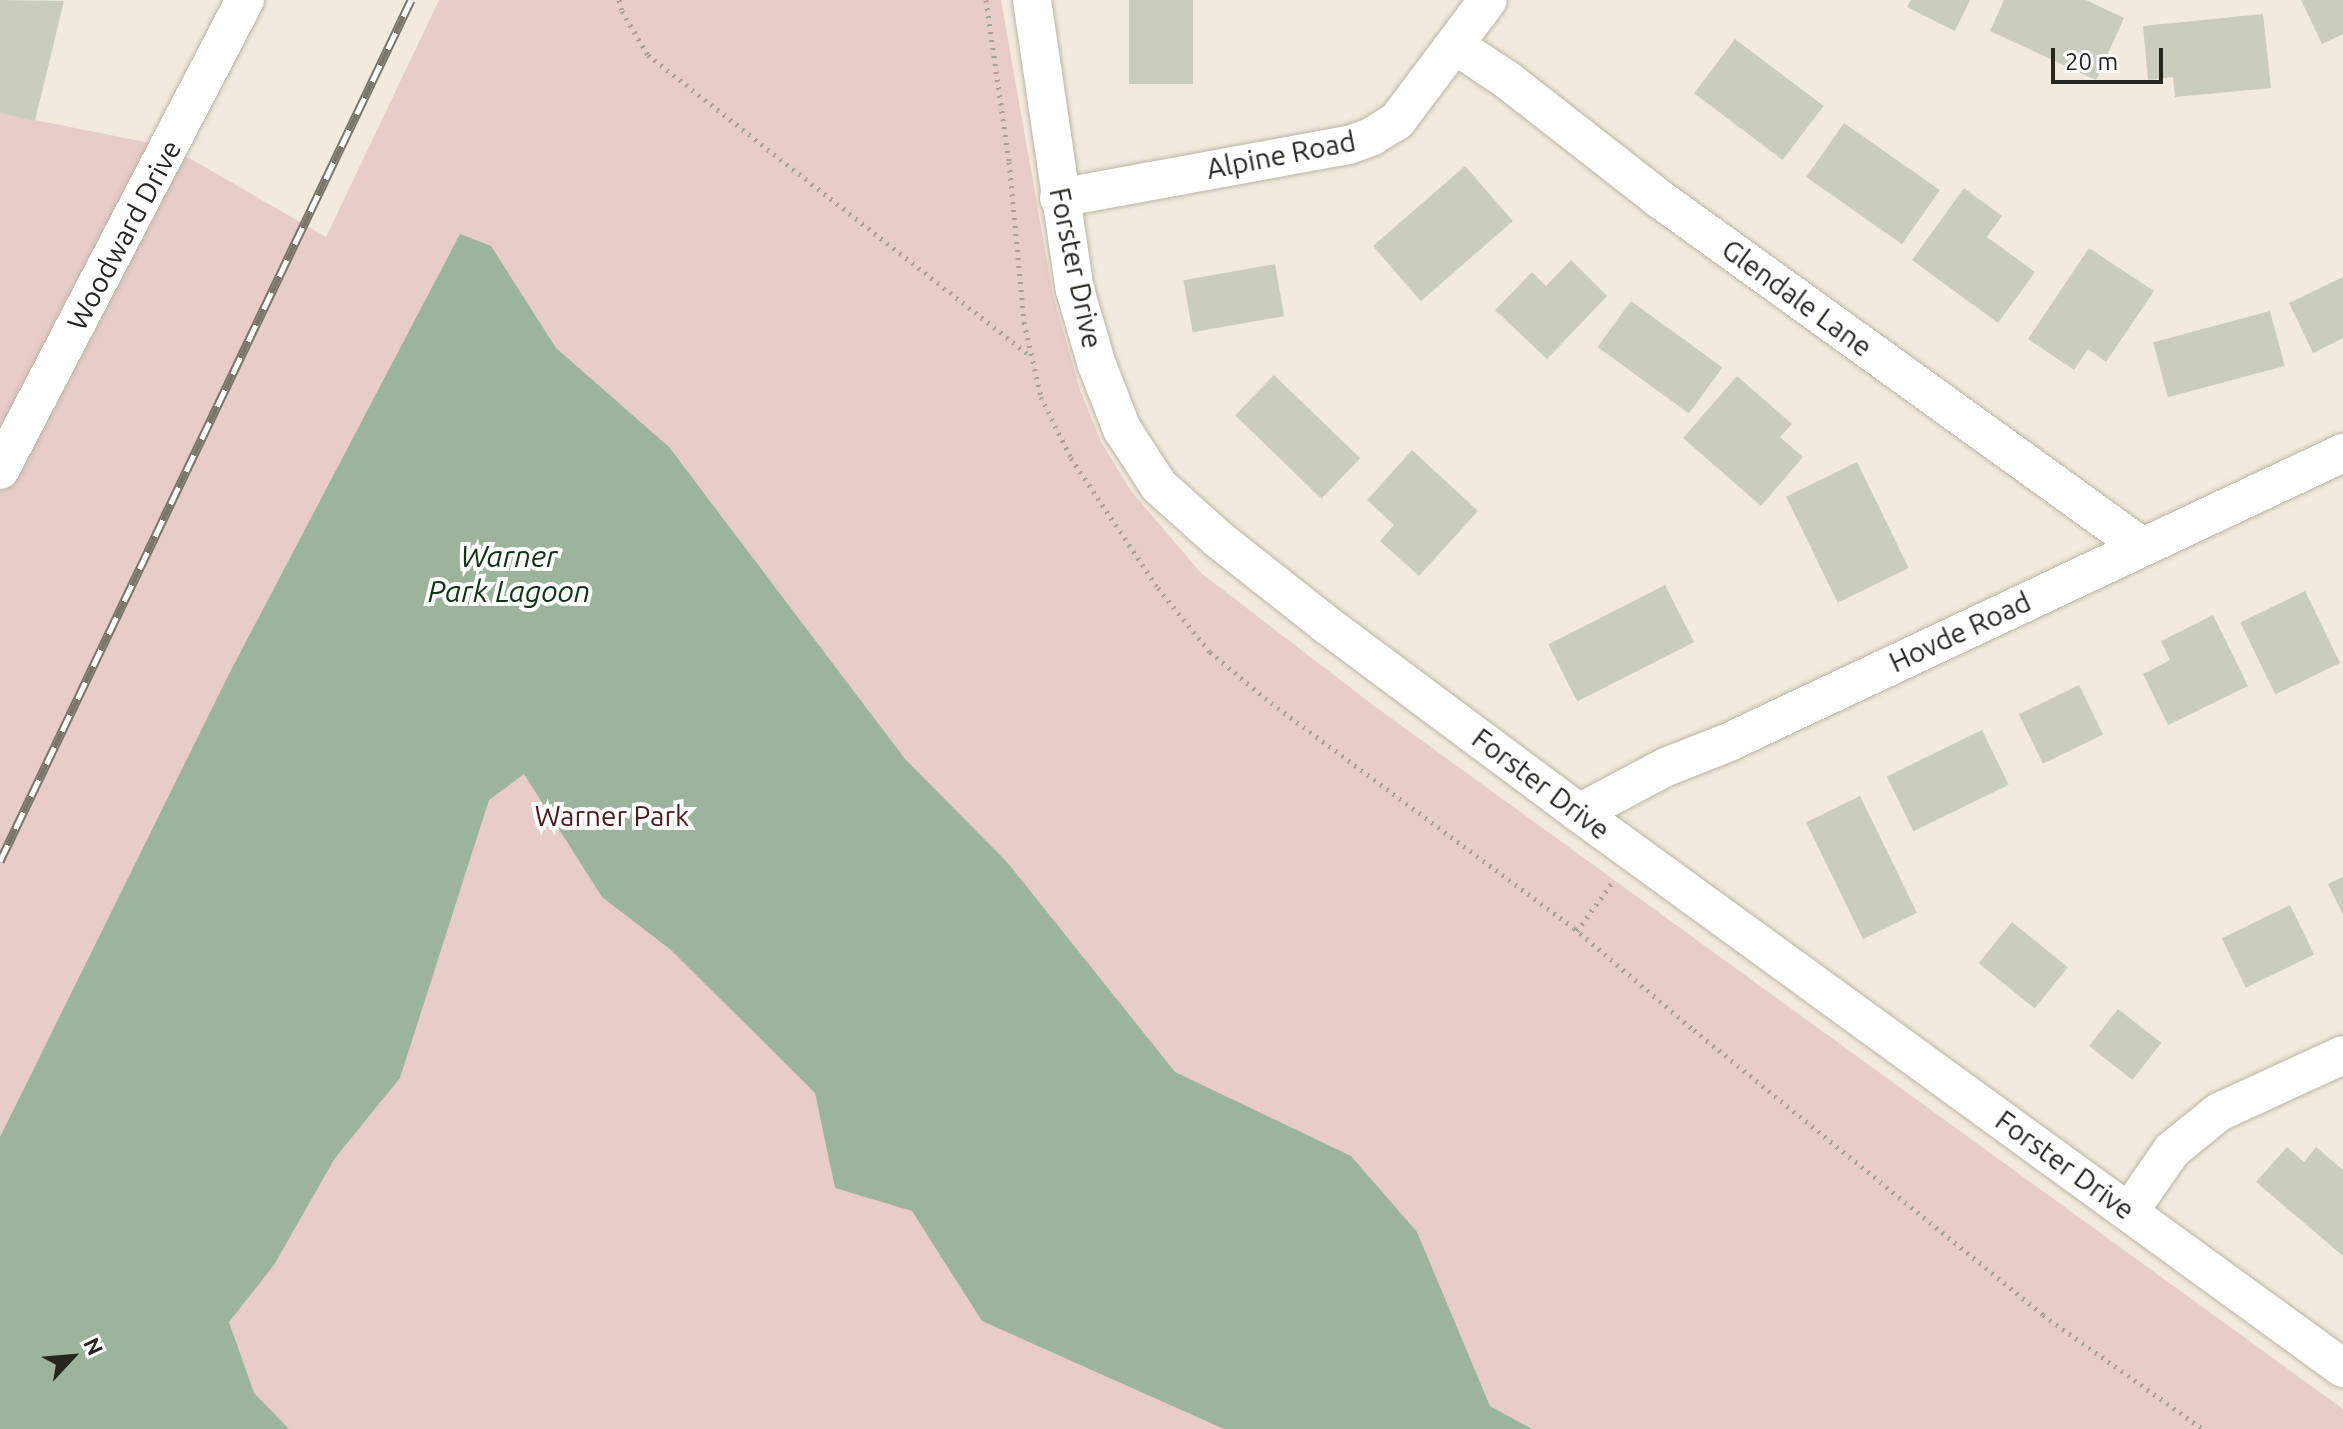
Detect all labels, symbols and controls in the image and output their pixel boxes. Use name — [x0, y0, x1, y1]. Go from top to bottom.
scale bar — [2055, 32, 2167, 82]
text: 20 m — [2065, 48, 2118, 75]
street label: Alpine Road — [1204, 124, 1358, 186]
street label: Woodward Drive — [60, 134, 188, 336]
street label: Forster Drive — [1043, 185, 1109, 351]
street label: Glendale Lane — [1715, 232, 1879, 364]
water label: Warner Park Lagoon — [428, 538, 590, 608]
street label: Hovde Road — [1884, 585, 2036, 679]
street label: Forster Drive — [1466, 721, 1616, 847]
park label: Warner Park — [535, 799, 689, 833]
street label: Forster Drive — [1989, 1103, 2141, 1227]
north arrow — [32, 1317, 112, 1397]
text: N — [79, 1333, 109, 1359]

